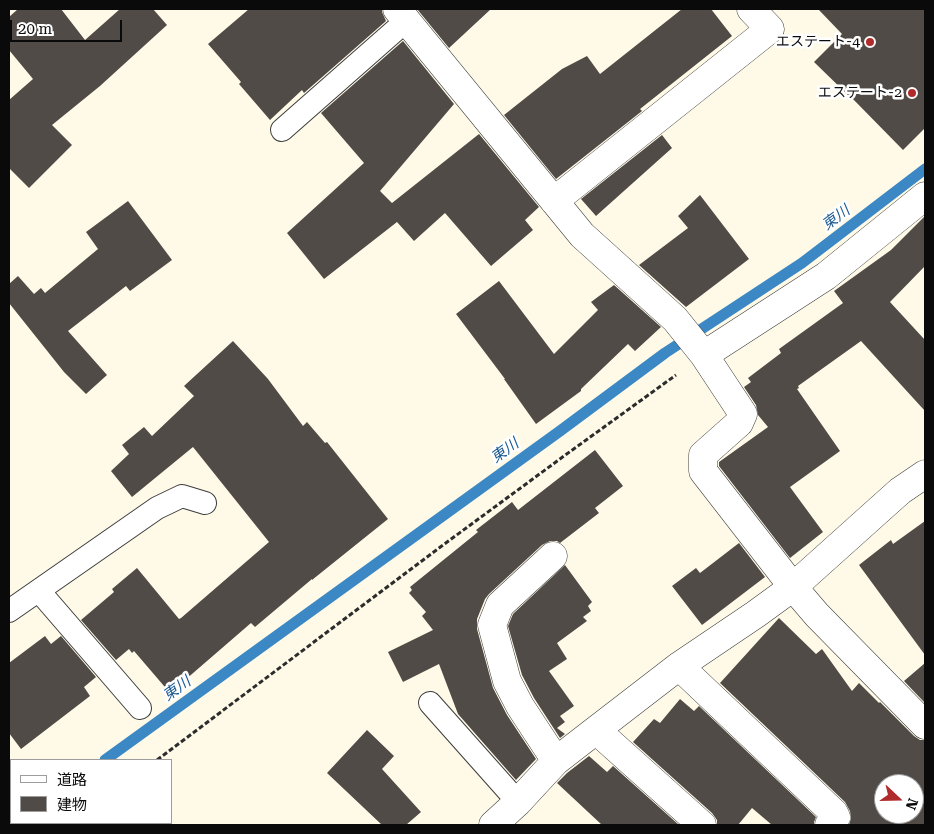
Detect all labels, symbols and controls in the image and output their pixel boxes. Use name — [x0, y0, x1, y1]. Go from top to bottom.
scale bar — [12, 10, 125, 42]
text: 20 m — [18, 20, 52, 38]
place label: エステート-4 — [776, 34, 860, 50]
marker: エステート-4 — [864, 36, 876, 48]
place label: エステート-2 — [818, 85, 902, 101]
marker: エステート-2 — [906, 87, 918, 99]
water label: 東川 — [819, 202, 853, 234]
water label: 東川 — [488, 435, 522, 467]
water label: 東川 — [160, 673, 194, 705]
legend — [10, 759, 172, 824]
text: 道路 — [57, 771, 87, 789]
north arrow — [874, 774, 924, 824]
text: 建物 — [57, 796, 87, 814]
text: N — [903, 796, 921, 812]

